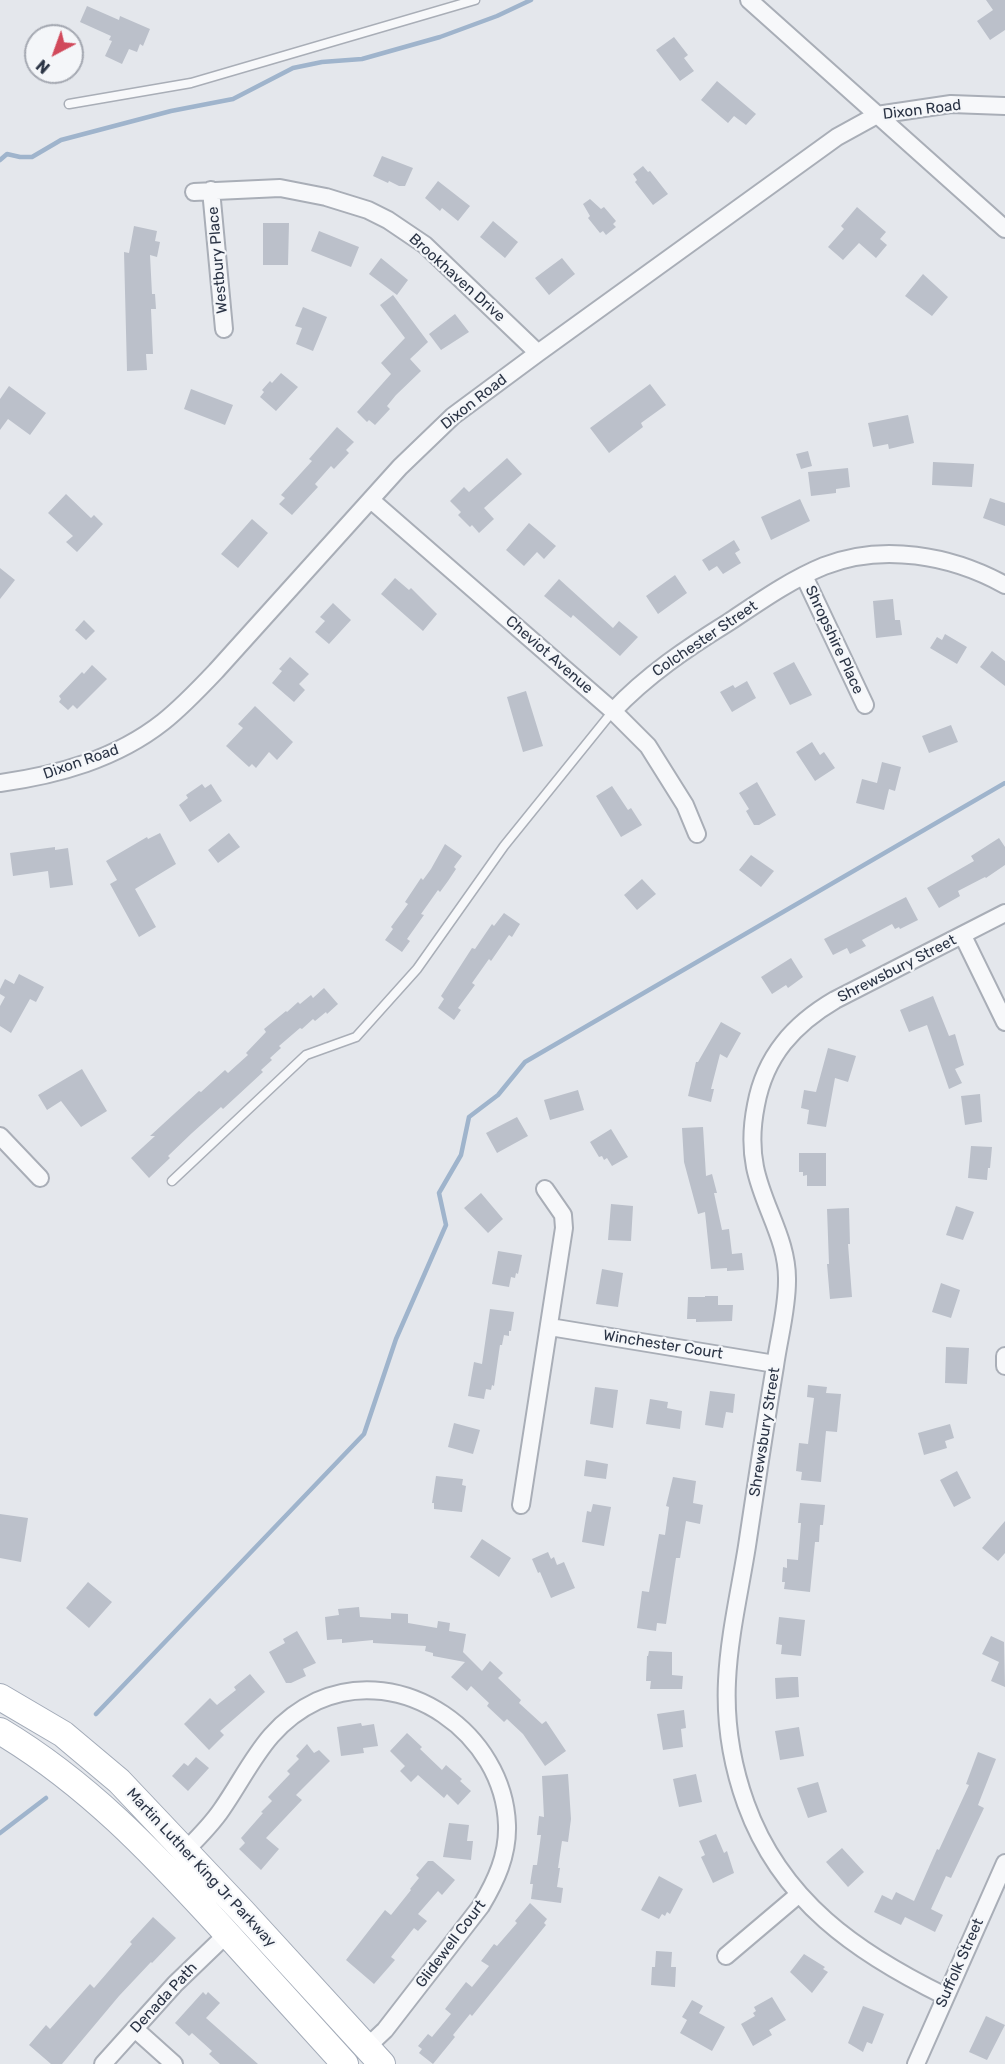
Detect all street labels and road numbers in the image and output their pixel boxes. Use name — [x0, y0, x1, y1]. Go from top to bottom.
street label: Dixon Road — [882, 96, 962, 124]
street label: Westbury Place — [204, 206, 232, 314]
street label: Brookhaven Drive — [405, 230, 509, 326]
street label: Dixon Road — [437, 371, 511, 433]
street label: Shropshire Place — [801, 583, 867, 697]
street label: Colchester Street — [649, 597, 761, 681]
street label: Cheviot Avenue — [502, 612, 596, 698]
street label: Dixon Road — [41, 741, 121, 783]
street label: Shrewsbury Street — [835, 931, 959, 1007]
street label: Winchester Court — [602, 1327, 724, 1363]
street label: Shrewsbury Street — [746, 1366, 784, 1498]
street label: Martin Luther King Jr Parkway — [123, 1785, 279, 1951]
street label: Glidewell Court — [412, 1897, 490, 1991]
street label: Suffolk Street — [932, 1916, 988, 2010]
street label: Denada Path — [127, 1959, 201, 2037]

